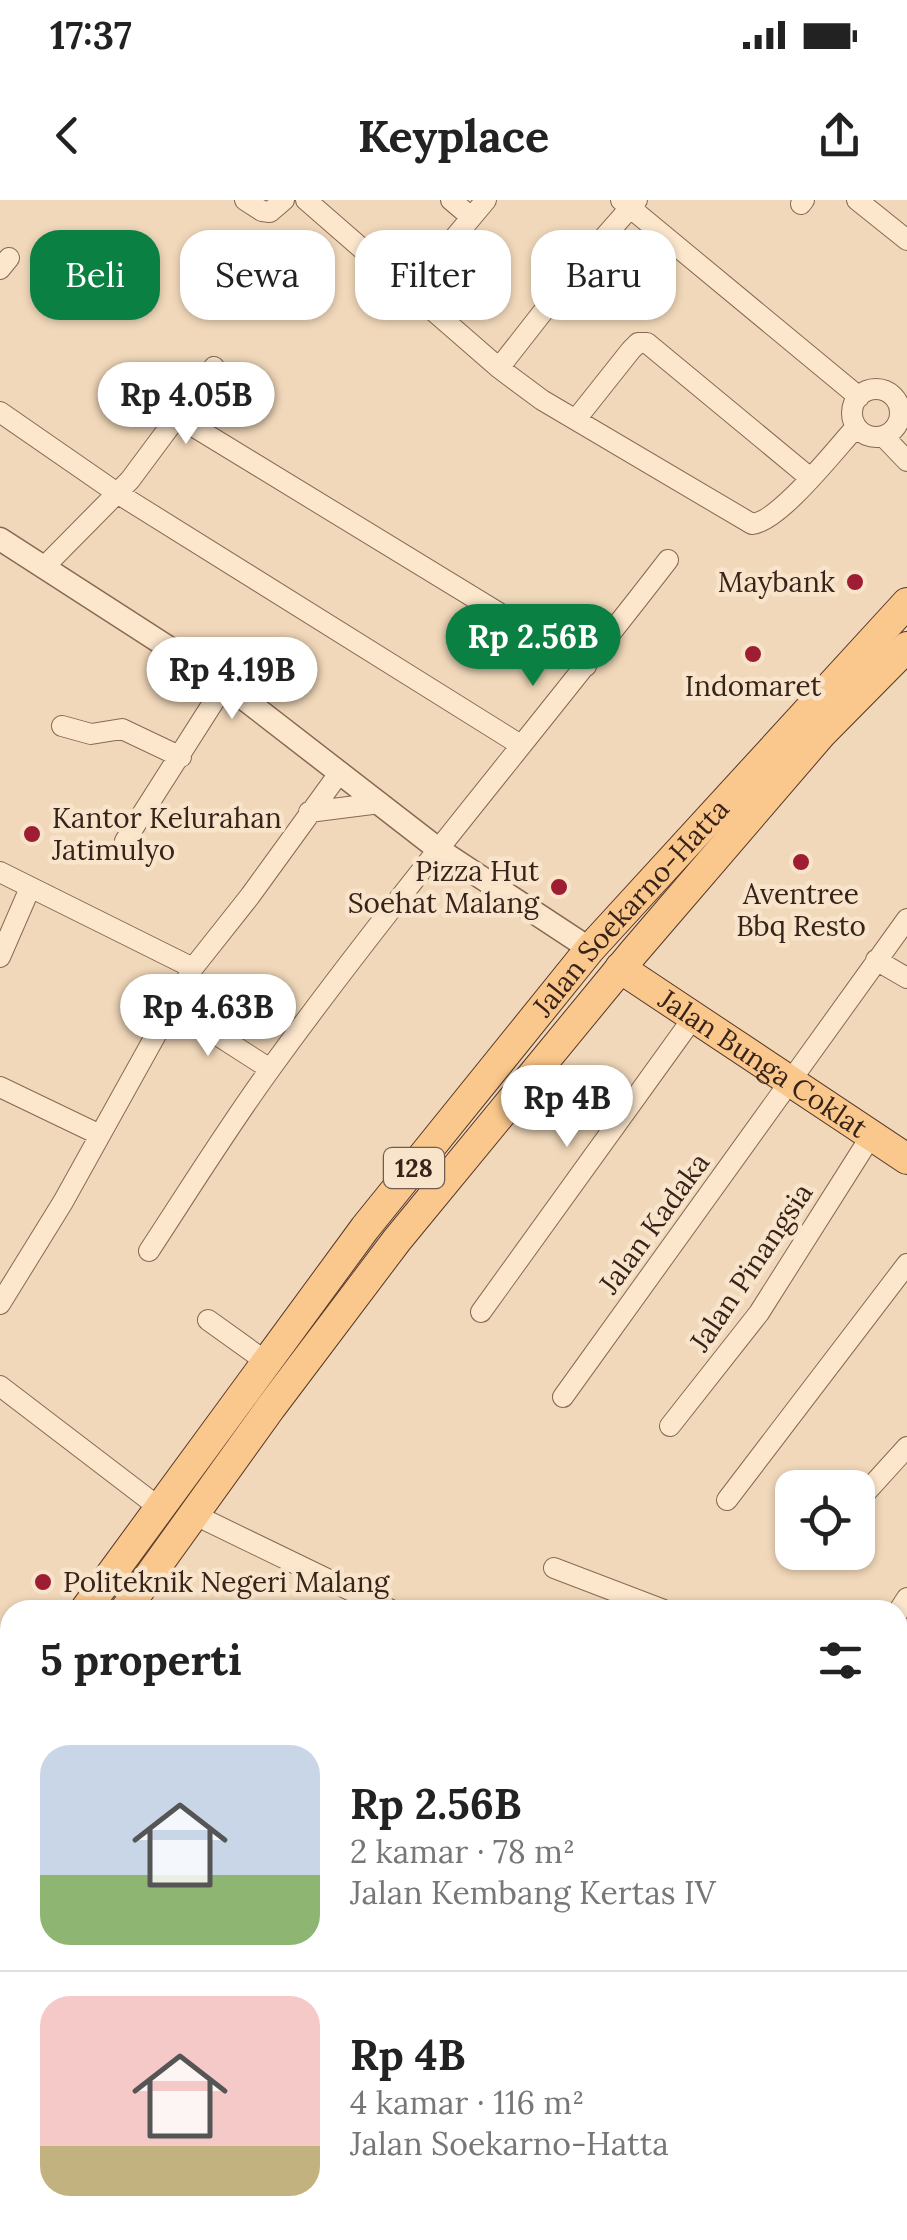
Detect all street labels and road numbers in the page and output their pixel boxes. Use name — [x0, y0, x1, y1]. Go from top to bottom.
street label: Jalan Soekarno-Hatta — [524, 791, 737, 1025]
street label: Jalan Bunga Coklat — [651, 980, 874, 1146]
street label: Jalan Kadaka — [590, 1146, 717, 1301]
road number: 128 — [384, 1148, 444, 1188]
street label: Jalan Pinangsia — [681, 1176, 820, 1359]

